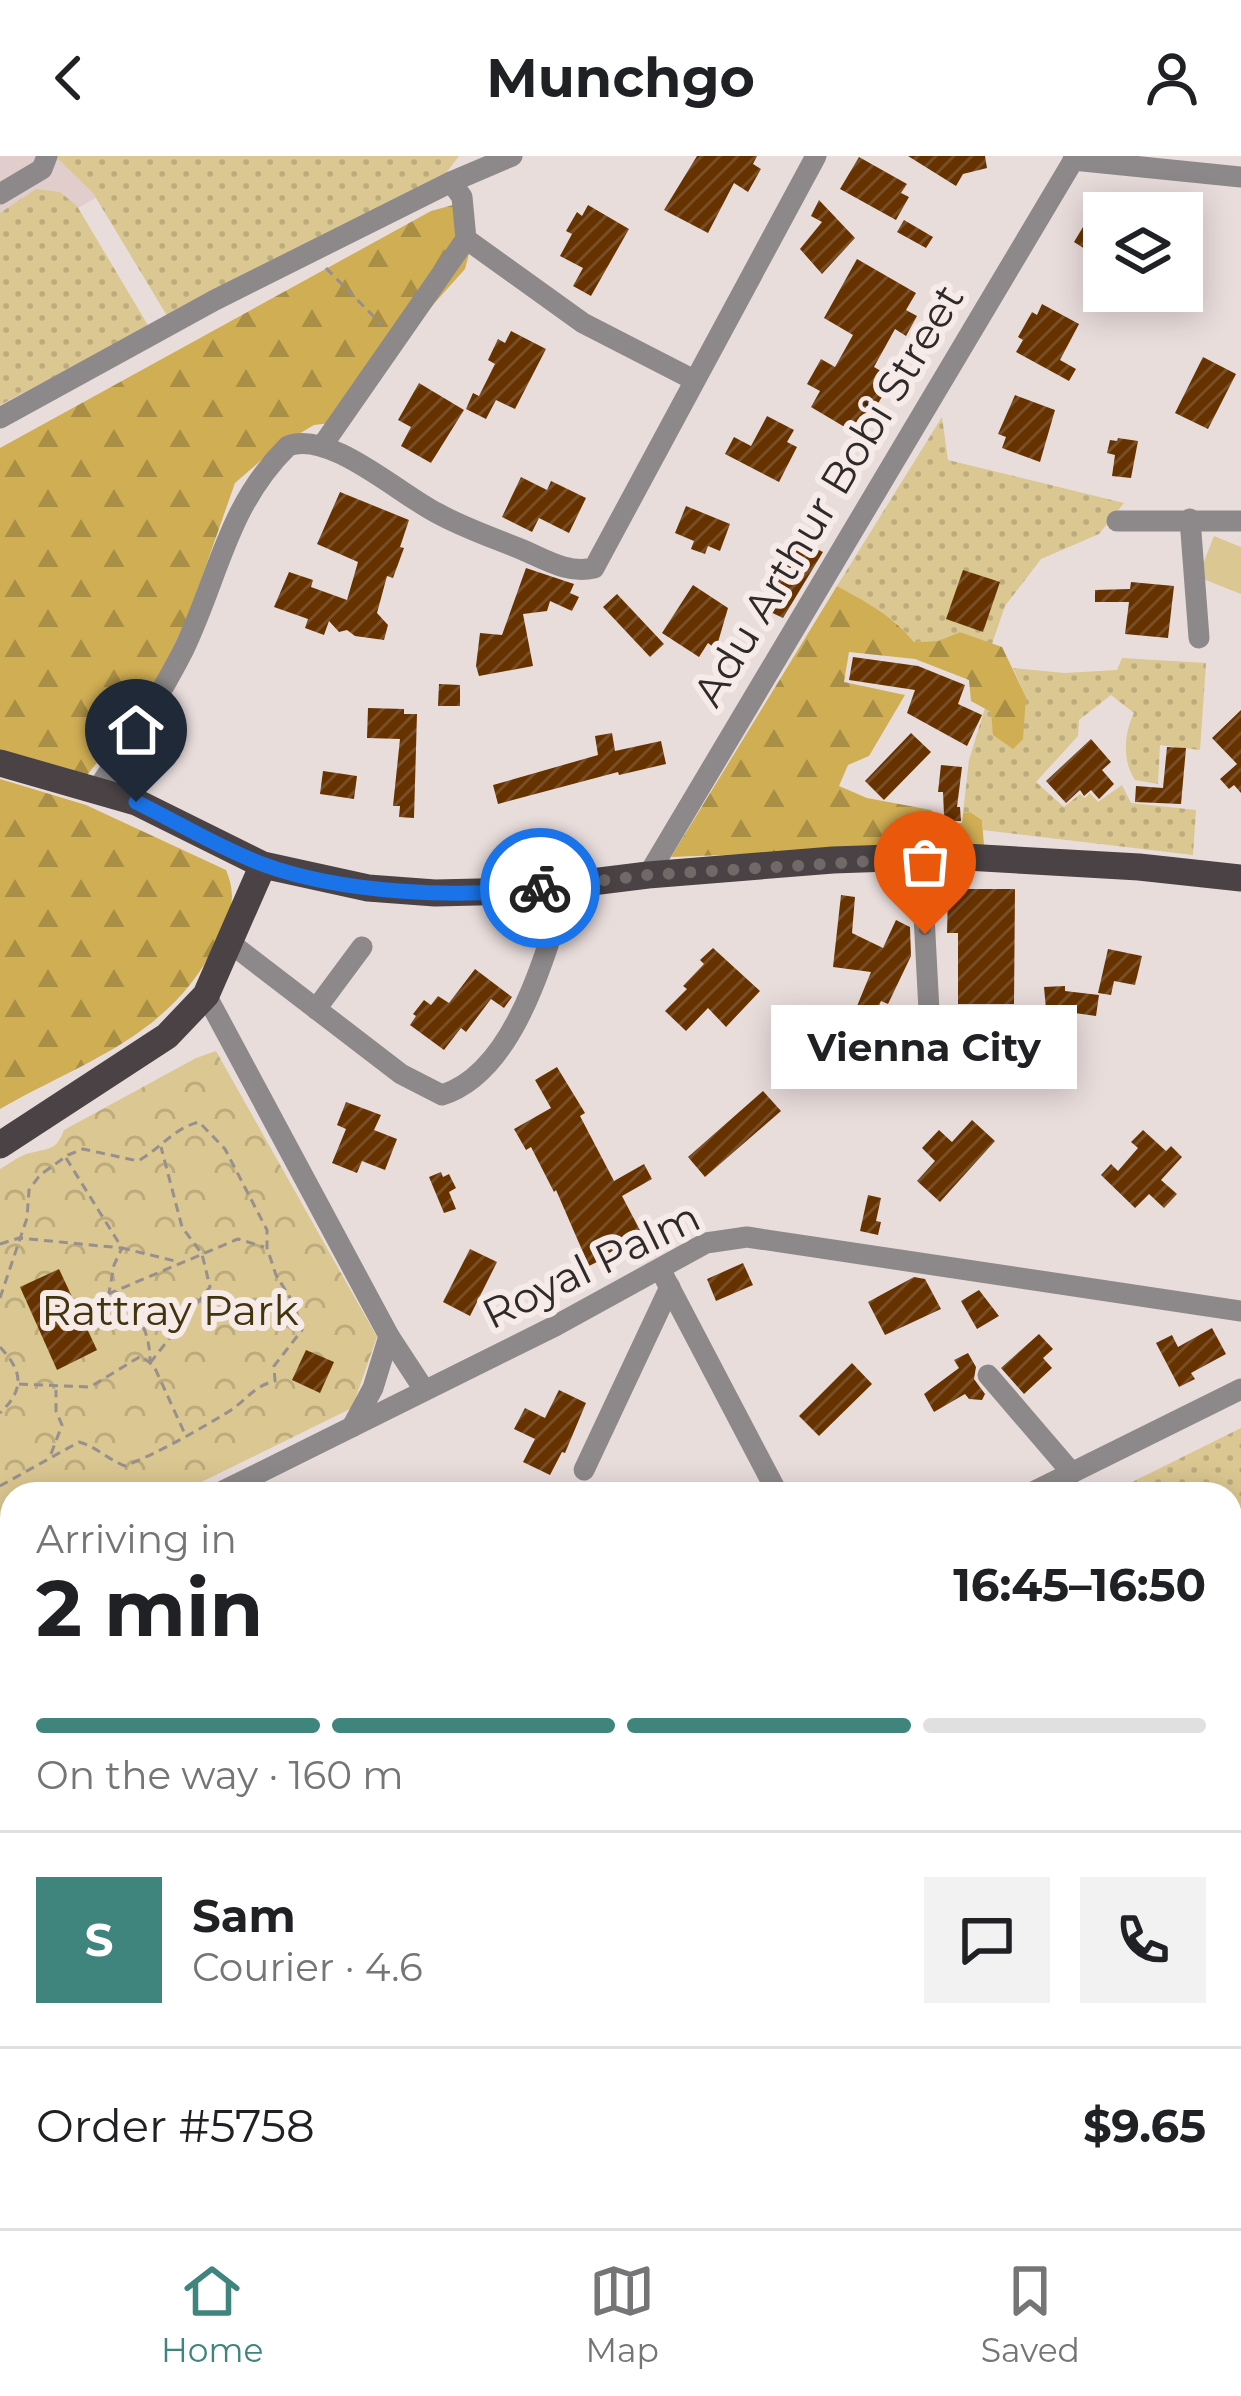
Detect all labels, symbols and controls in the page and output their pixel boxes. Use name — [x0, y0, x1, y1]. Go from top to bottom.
icon: back — [36, 45, 102, 111]
text: Munchgo — [486, 45, 755, 111]
icon: person — [1139, 45, 1205, 111]
map controls — [1083, 192, 1203, 312]
button: layers — [1083, 192, 1203, 312]
street label: Adu Arthur Bobi Street — [681, 275, 975, 715]
pin — [85, 679, 187, 802]
icon: home — [103, 697, 169, 763]
pin — [874, 811, 976, 934]
courier — [480, 828, 600, 948]
icon: bag — [892, 829, 958, 895]
icon: bike — [507, 855, 573, 921]
callout: Vienna City — [772, 1006, 1078, 1090]
text: Vienna City — [807, 1023, 1041, 1071]
street label: Royal Palm — [474, 1190, 708, 1340]
park label: Rattray Park — [41, 1284, 299, 1336]
text: Arriving in — [36, 1515, 237, 1563]
text: 16:45–16:50 — [953, 1557, 1206, 1612]
text: 2 min — [36, 1560, 263, 1656]
text: On the way · 160 m — [36, 1751, 404, 1799]
button: chat — [924, 1877, 1050, 2003]
button: phone — [1080, 1877, 1206, 2003]
text: Sam — [192, 1888, 296, 1943]
text: S — [85, 1912, 113, 1967]
text: Courier · 4.6 — [192, 1943, 423, 1991]
text: Order #5758 — [36, 2098, 315, 2153]
text: $9.65 — [1083, 2098, 1206, 2153]
tab: Home — [161, 2258, 263, 2370]
tab: Map — [585, 2258, 659, 2370]
tab: Saved — [981, 2258, 1080, 2370]

